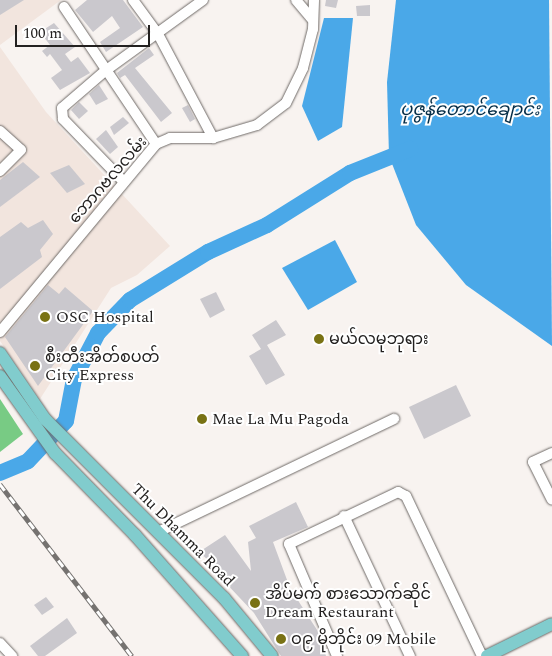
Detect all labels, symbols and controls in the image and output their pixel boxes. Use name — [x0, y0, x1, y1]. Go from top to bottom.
scale bar — [18, 15, 152, 47]
text: 100 m — [23, 22, 62, 45]
water label: ပုဇွန်တောင်ချောင်း — [400, 99, 540, 121]
street label: ဘောဂဗလလမ်း — [65, 133, 151, 227]
place label: OSC Hospital — [56, 307, 154, 327]
marker: OSC Hospital — [38, 310, 52, 324]
place label: မယ်လမုဘုရား — [329, 329, 428, 349]
marker: မယ်လမုဘုရား — [313, 333, 325, 345]
place label: စီးတီးအိတ်စပတ် City Express — [45, 347, 159, 385]
marker: စီးတီးအိတ်စပတ် City Express — [29, 360, 41, 372]
place label: Mae La Mu Pagoda — [212, 409, 349, 429]
marker: Mae La Mu Pagoda — [196, 413, 208, 425]
street label: Thu Dhamma Road — [127, 479, 239, 591]
place label: အိပ်မက် စားသောက်ဆိုင် Dream Restaurant — [265, 584, 431, 622]
marker: အိပ်မက် စားသောက်ဆိုင် Dream Restaurant — [249, 597, 261, 609]
place label: ဝ၉ မိုဘိုင်း 09 Mobile — [291, 629, 436, 649]
marker: ဝ၉ မိုဘိုင်း 09 Mobile — [275, 633, 287, 645]

